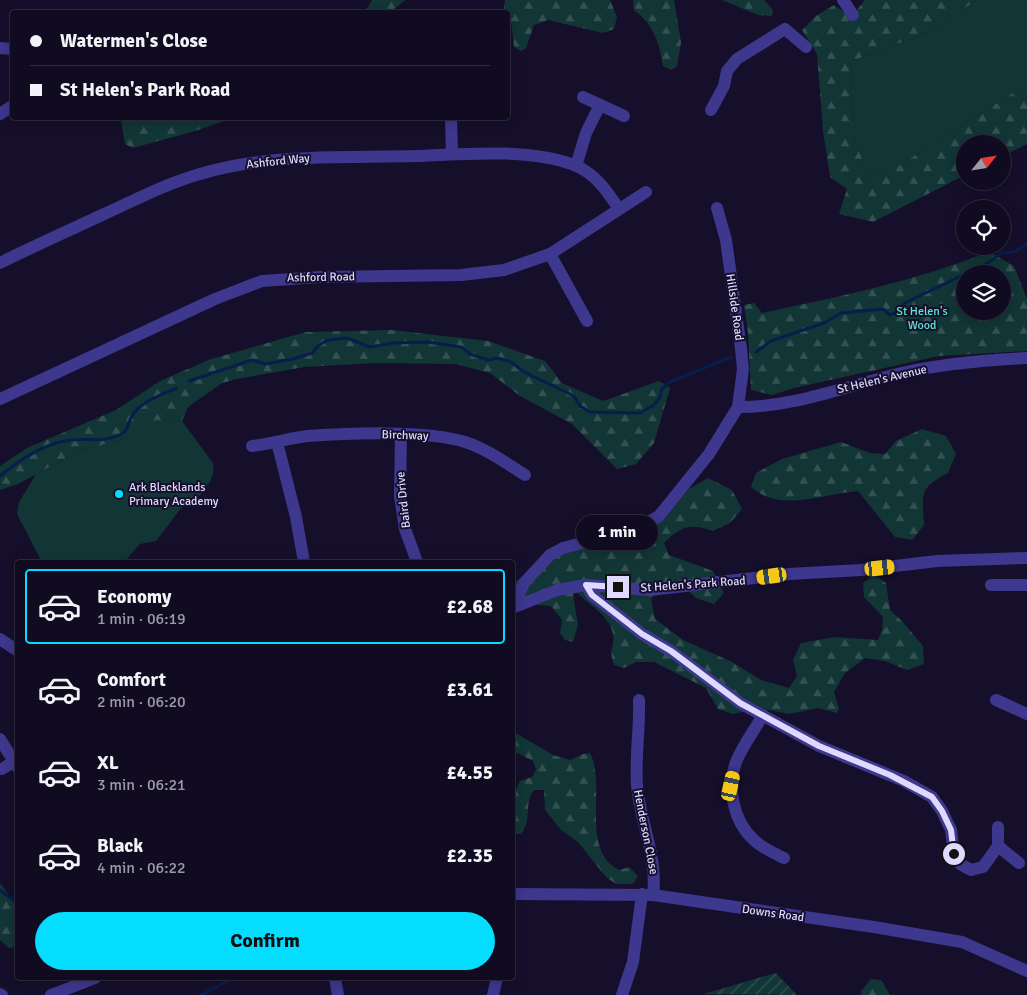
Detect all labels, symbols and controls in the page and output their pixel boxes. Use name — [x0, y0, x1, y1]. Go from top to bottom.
text: Watermen's Close — [60, 29, 207, 53]
text: St Helen's Park Road — [60, 78, 230, 102]
north arrow — [956, 135, 1011, 190]
map controls — [956, 135, 1011, 320]
street label: Ashford Way — [245, 151, 311, 172]
button: locate — [956, 200, 1011, 255]
button: layers — [956, 265, 1011, 320]
street label: Ashford Road — [287, 269, 355, 286]
street label: Hillside Road — [722, 273, 747, 342]
park label: St Helen's Wood — [896, 304, 948, 333]
street label: St Helen's Avenue — [836, 362, 928, 397]
street label: Birchway — [381, 427, 429, 444]
street label: Baird Drive — [393, 471, 414, 529]
place label: Ark Blacklands Primary Academy — [129, 480, 219, 509]
marker: Ark Blacklands Primary Academy — [113, 488, 125, 500]
callout: 1 min — [577, 514, 659, 550]
text: 1 min — [598, 522, 636, 542]
car — [864, 559, 895, 577]
car — [756, 566, 787, 586]
street label: St Helen's Park Road — [640, 573, 746, 596]
route end — [607, 576, 629, 598]
icon: car — [37, 584, 82, 629]
text: Economy — [97, 585, 171, 609]
text: £2.68 — [447, 595, 493, 619]
text: 1 min · 06:19 — [97, 609, 186, 629]
icon: car — [37, 667, 82, 712]
text: Comfort — [97, 668, 166, 692]
text: £3.61 — [447, 678, 493, 702]
text: 2 min · 06:20 — [97, 692, 186, 712]
icon: car — [37, 750, 82, 795]
text: XL — [97, 751, 119, 775]
text: £4.55 — [447, 761, 493, 785]
car — [720, 770, 741, 802]
text: 3 min · 06:21 — [97, 775, 186, 795]
street label: Henderson Close — [630, 788, 661, 876]
icon: car — [37, 833, 82, 878]
text: Black — [97, 834, 143, 858]
route start — [943, 843, 965, 865]
text: £2.35 — [447, 844, 493, 868]
text: 4 min · 06:22 — [97, 858, 186, 878]
street label: Downs Road — [741, 902, 805, 925]
button: Confirm — [35, 912, 495, 970]

